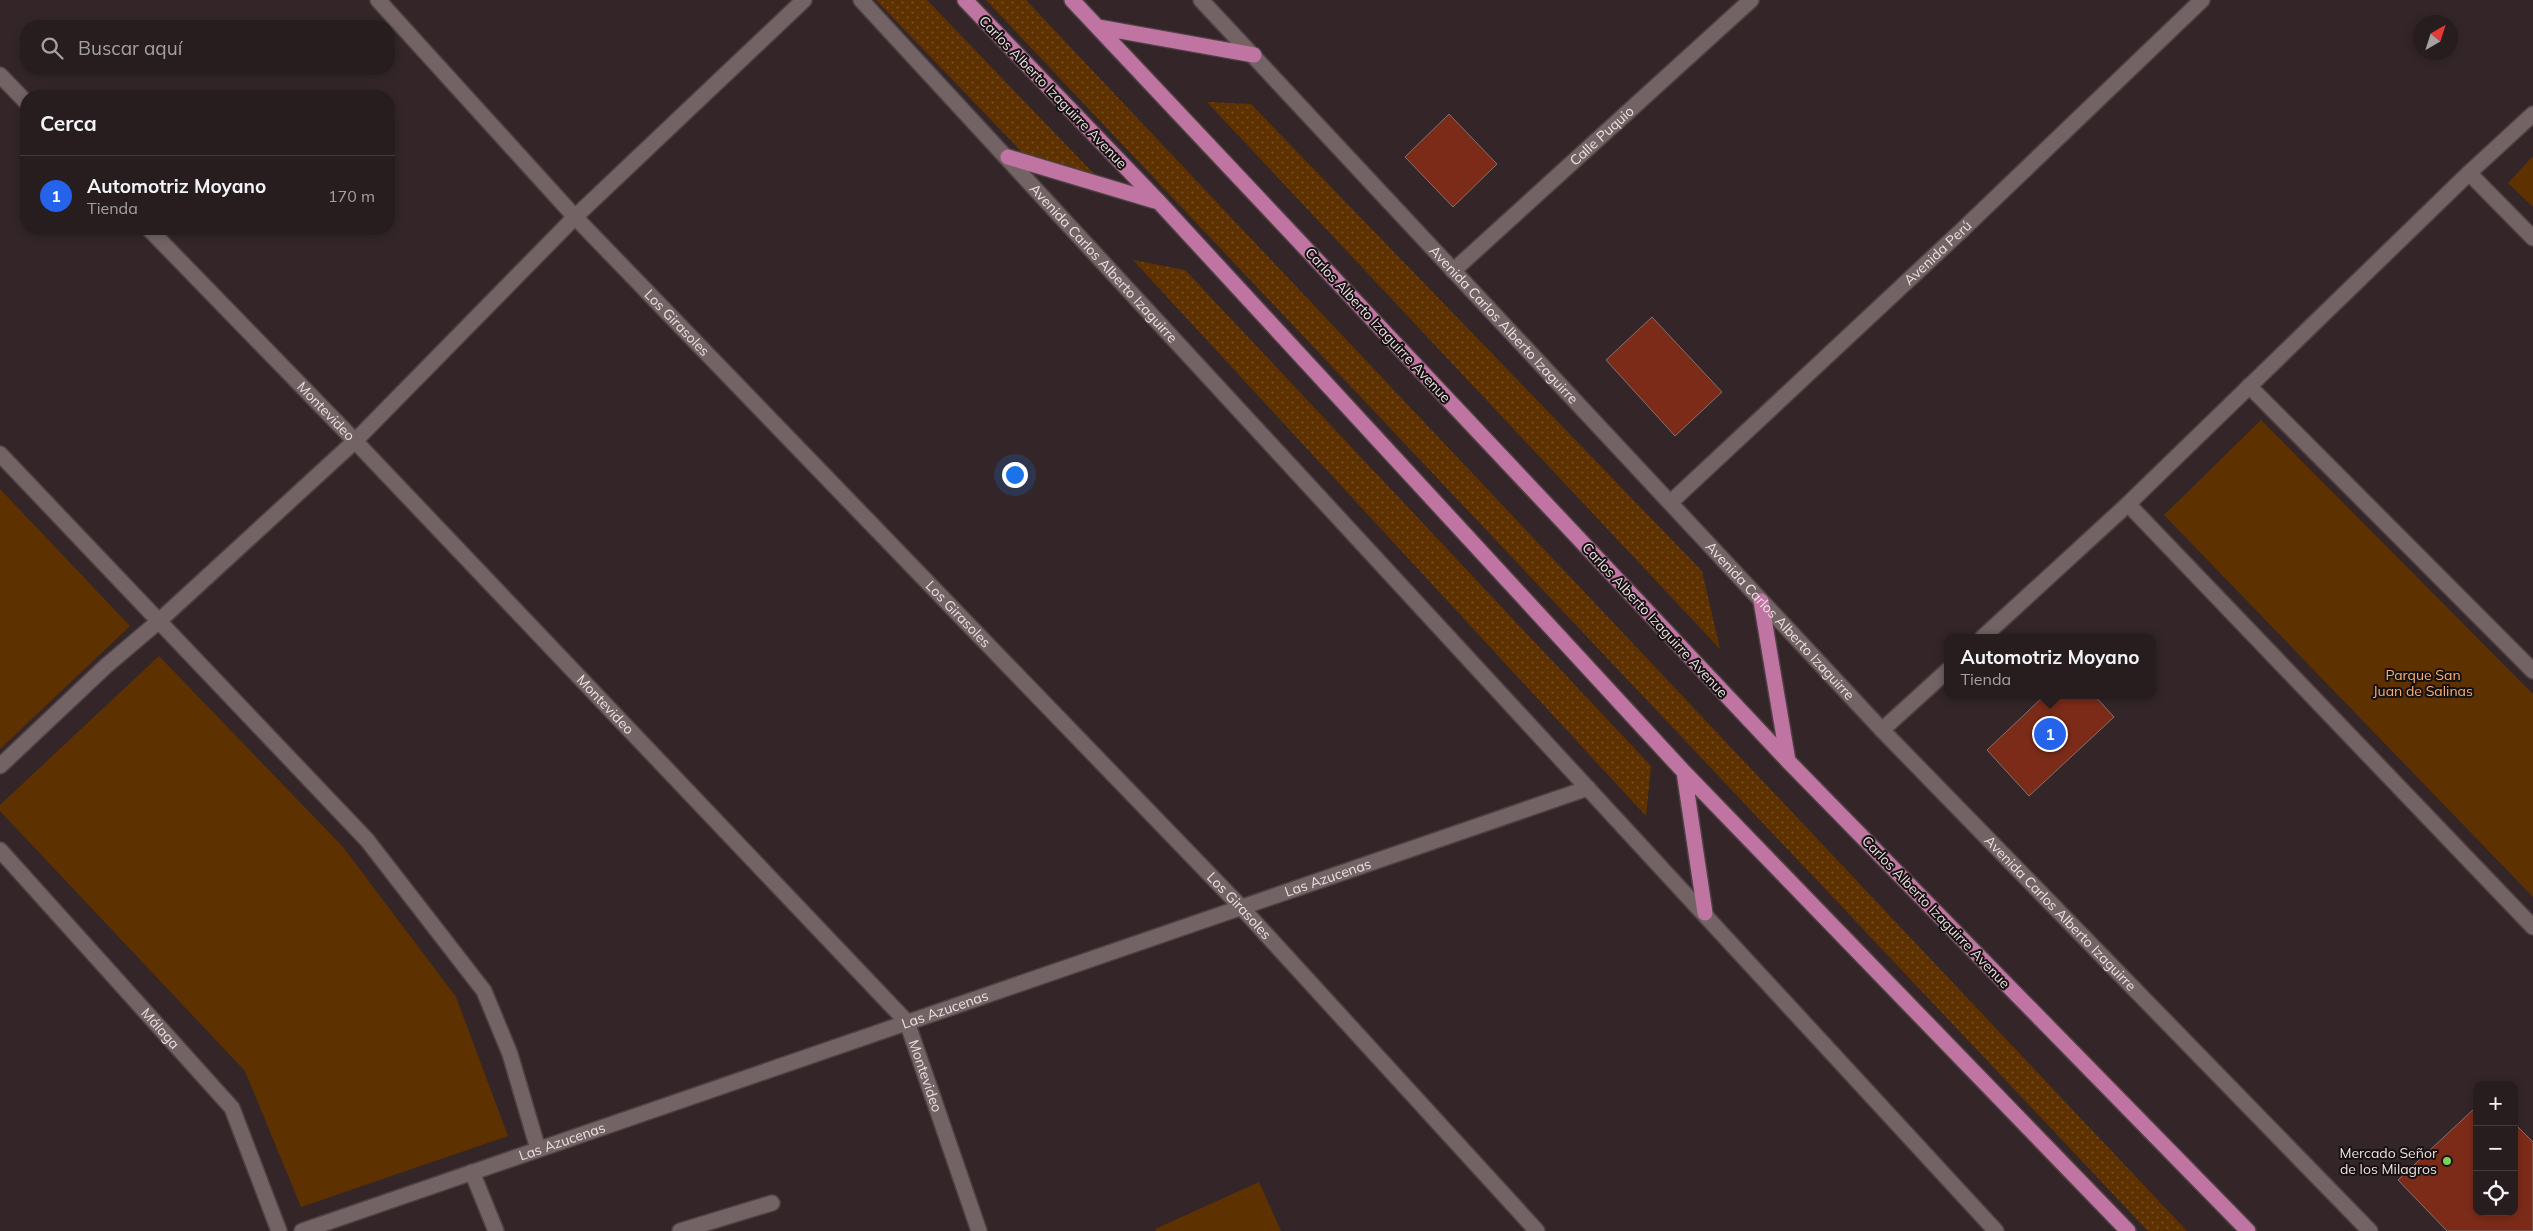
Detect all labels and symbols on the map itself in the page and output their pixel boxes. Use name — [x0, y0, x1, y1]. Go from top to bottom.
street label: Carlos Alberto Izaguirre Avenue — [975, 12, 1131, 172]
north arrow — [2413, 15, 2458, 60]
street label: Calle Puquio — [1566, 102, 1638, 170]
street label: Avenida Carlos Alberto Izaguirre — [1026, 180, 1182, 347]
street label: Avenida Perú — [1900, 217, 1975, 289]
street label: Avenida Carlos Alberto Izaguirre — [1426, 242, 1582, 408]
street label: Carlos Alberto Izaguirre Avenue — [1301, 244, 1455, 406]
street label: Los Girasoles — [641, 285, 713, 360]
street label: Montevideo — [293, 378, 359, 444]
your location — [1002, 462, 1028, 488]
street label: Avenida Carlos Alberto Izaguirre — [1702, 538, 1858, 704]
street label: Carlos Alberto Izaguirre Avenue — [1578, 539, 1732, 701]
street label: Los Girasoles — [922, 577, 995, 651]
park label: Parque San Juan de Salinas — [2373, 666, 2473, 700]
street label: Montevideo — [573, 671, 638, 738]
pin: 1 — [2034, 715, 2066, 753]
street label: Carlos Alberto Izaguirre Avenue — [1858, 832, 2014, 992]
street label: Avenida Carlos Alberto Izaguirre — [1981, 832, 2140, 995]
street label: Las Azucenas — [1282, 854, 1374, 901]
street label: Los Girasoles — [1203, 868, 1275, 943]
street label: Las Azucenas — [899, 986, 991, 1033]
street label: Málaga — [137, 1004, 184, 1053]
street label: Montevideo — [905, 1037, 946, 1114]
street label: Las Azucenas — [516, 1118, 608, 1165]
place label: Mercado Señor de los Milagros — [2339, 1144, 2438, 1178]
marker: Mercado Señor de los Milagros — [2441, 1155, 2453, 1167]

